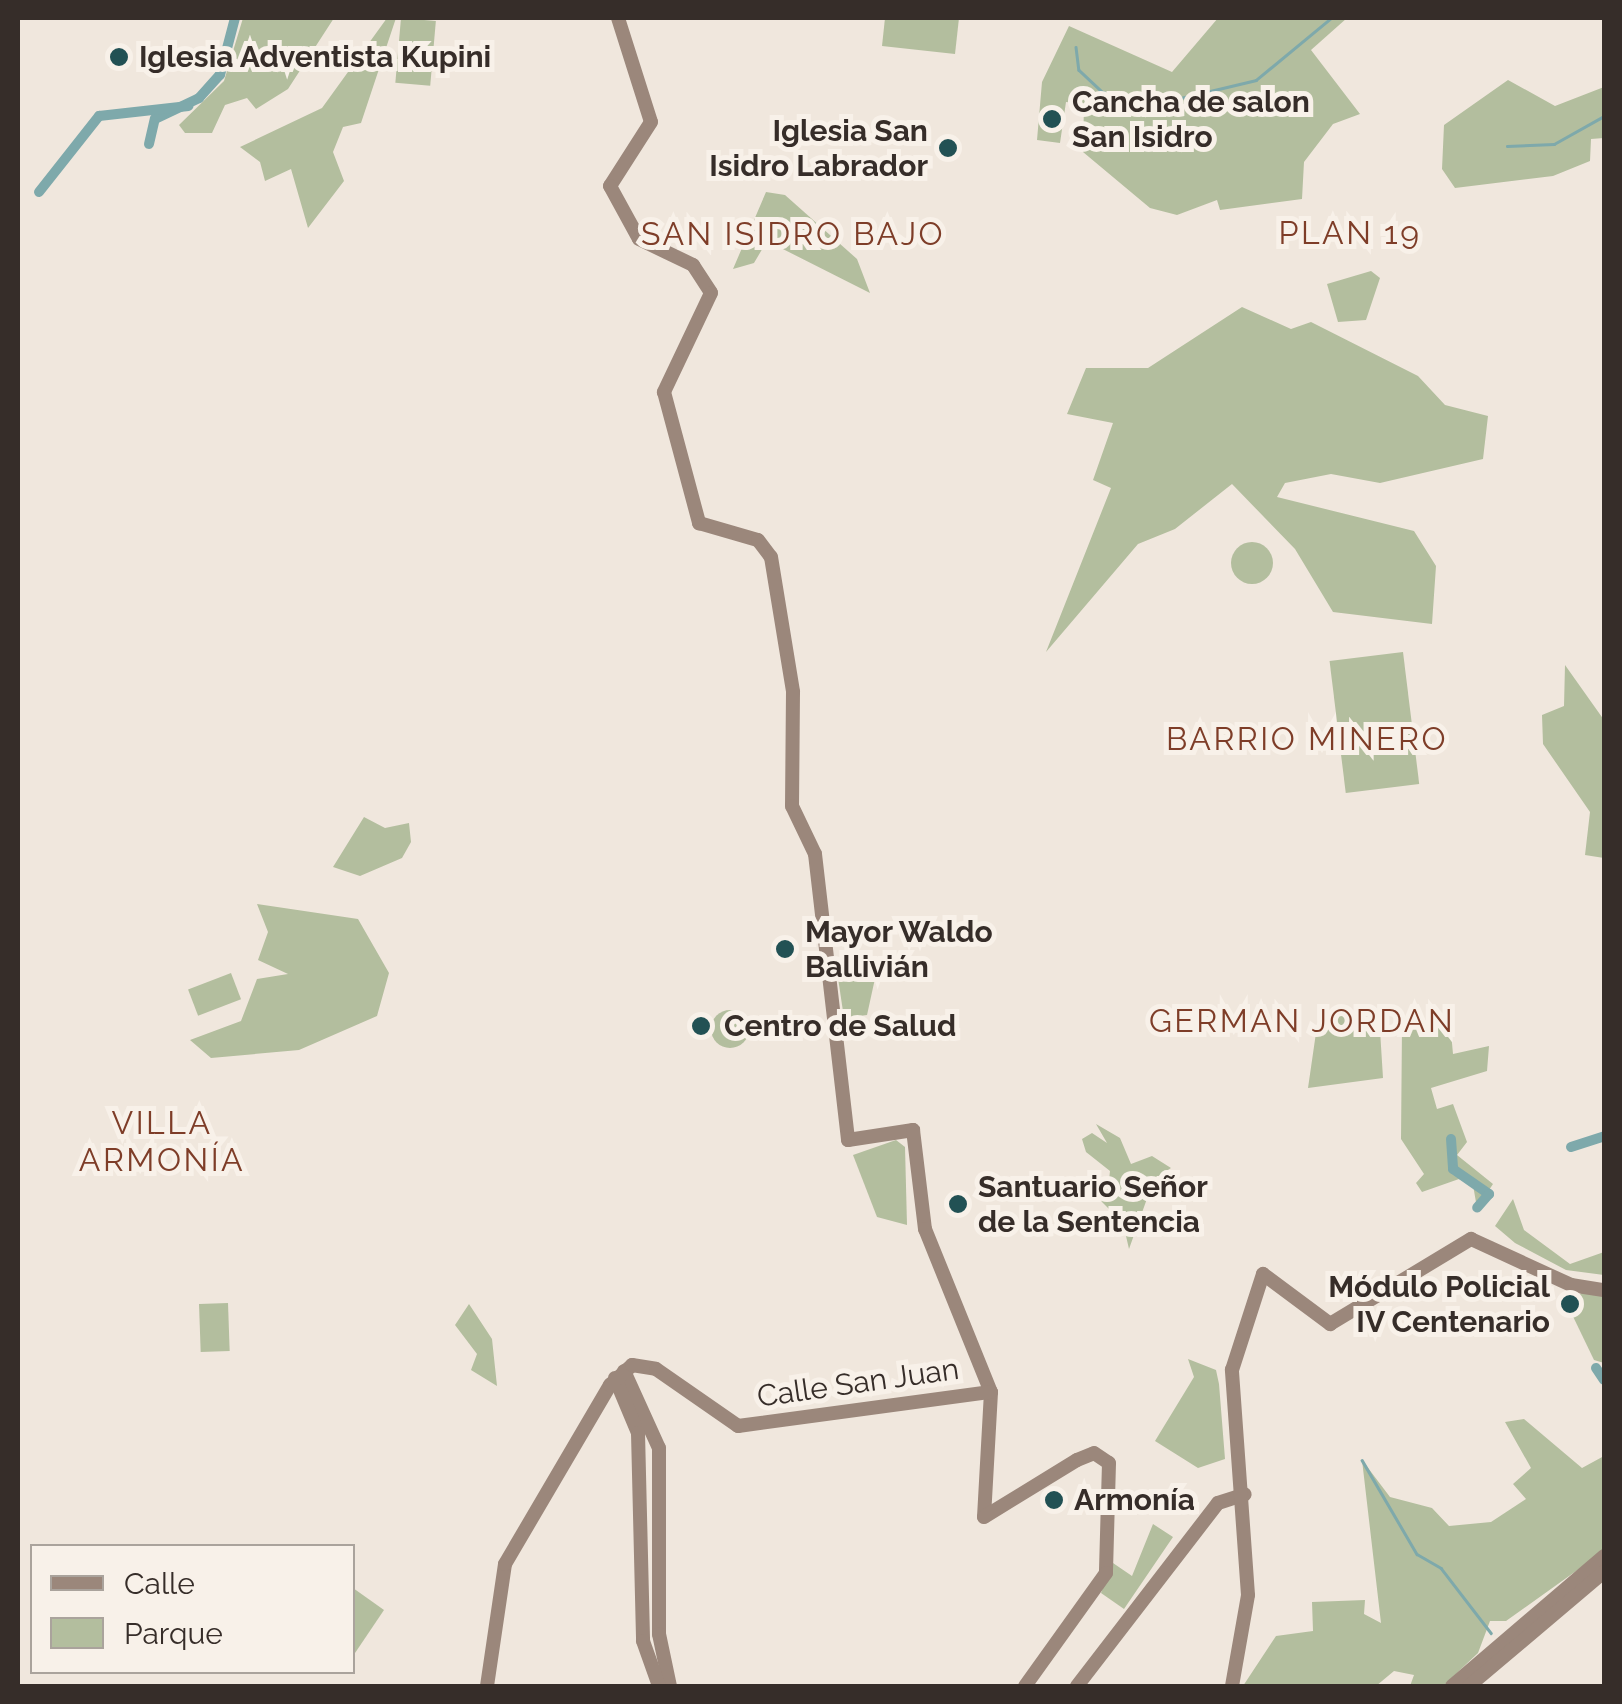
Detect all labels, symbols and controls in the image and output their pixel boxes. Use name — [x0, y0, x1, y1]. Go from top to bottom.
place label: Iglesia Adventista Kupini — [139, 39, 492, 75]
marker: Iglesia Adventista Kupini — [108, 46, 130, 68]
place label: Cancha de salon San Isidro — [1072, 84, 1310, 154]
marker: Cancha de salon San Isidro — [1041, 108, 1063, 130]
place label: Iglesia San Isidro Labrador — [709, 113, 928, 184]
marker: Iglesia San Isidro Labrador — [937, 137, 959, 159]
district label: PLAN 19 — [1278, 214, 1422, 252]
district label: SAN ISIDRO BAJO — [641, 215, 945, 253]
district label: BARRIO MINERO — [1166, 720, 1448, 758]
place label: Mayor Waldo Ballivián — [805, 914, 994, 984]
marker: Mayor Waldo Ballivián — [774, 938, 796, 960]
district label: GERMAN JORDAN — [1148, 1002, 1456, 1040]
place label: Centro de Salud — [724, 1008, 956, 1044]
marker: Centro de Salud — [688, 1013, 714, 1039]
district label: VILLA ARMONÍA — [79, 1105, 245, 1180]
place label: Santuario Señor de la Sentencia — [978, 1169, 1208, 1240]
marker: Santuario Señor de la Sentencia — [947, 1193, 969, 1215]
place label: Módulo Policial IV Centenario — [1328, 1269, 1550, 1340]
marker: Módulo Policial IV Centenario — [1559, 1293, 1581, 1315]
street label: Calle San Juan — [754, 1351, 962, 1415]
place label: Armonía — [1074, 1482, 1195, 1518]
marker: Armonía — [1043, 1489, 1065, 1511]
legend — [30, 1544, 355, 1674]
text: Calle — [124, 1566, 195, 1601]
text: Parque — [124, 1616, 223, 1651]

